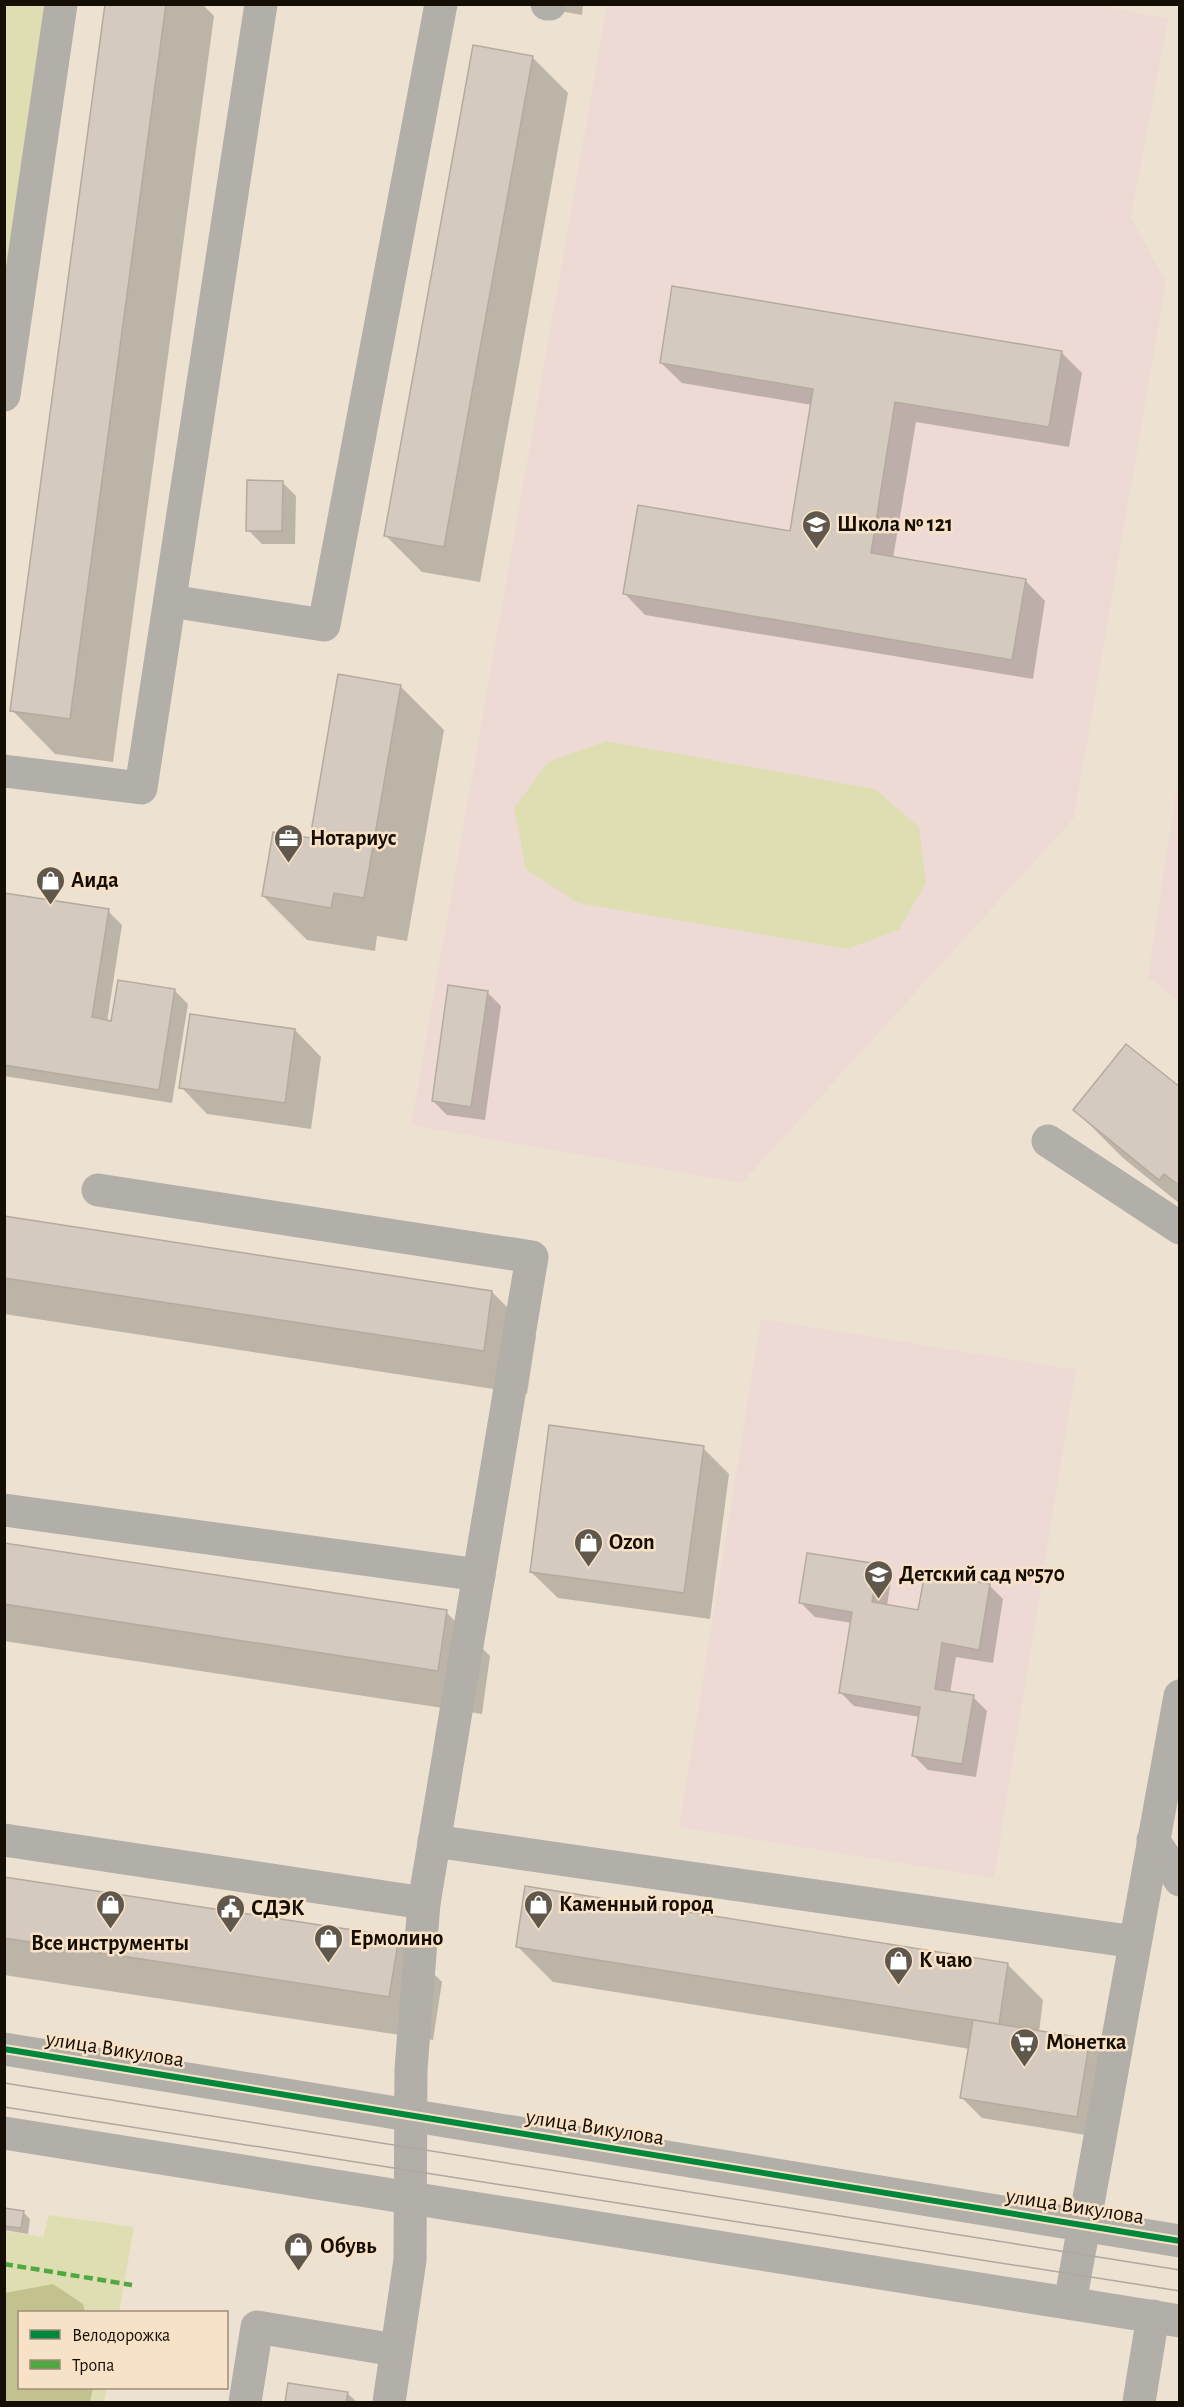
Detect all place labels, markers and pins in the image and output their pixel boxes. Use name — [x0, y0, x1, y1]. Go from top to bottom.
school or university icon: Школа № 121 — [800, 508, 832, 550]
place label: Школа № 121 — [837, 513, 953, 535]
office icon: Нотариус — [273, 822, 305, 864]
place label: Нотариус — [310, 827, 397, 850]
shop icon: Аида — [34, 864, 66, 906]
place label: Аида — [71, 869, 119, 891]
shop icon: Ozon — [572, 1526, 604, 1568]
place label: Ozon — [609, 1531, 655, 1553]
school or university icon: Детский сад №570 — [862, 1558, 894, 1600]
place label: Детский сад №570 — [899, 1563, 1065, 1585]
shop icon: Все инструменты — [94, 1888, 126, 1930]
shop icon: Каменный город — [522, 1888, 554, 1930]
public building icon: СДЭК — [214, 1892, 246, 1934]
place label: Каменный город — [559, 1893, 714, 1915]
place label: СДЭК — [251, 1897, 305, 1919]
shop icon: Ермолино — [313, 1922, 345, 1964]
place label: Ермолино — [350, 1927, 444, 1949]
place label: Все инструменты — [31, 1932, 189, 1955]
shop icon: К чаю — [882, 1944, 914, 1986]
place label: К чаю — [919, 1949, 972, 1971]
supermarket icon: Монетка — [1009, 2026, 1041, 2068]
place label: Монетка — [1046, 2031, 1126, 2053]
shop icon: Обувь — [283, 2230, 315, 2272]
place label: Обувь — [320, 2235, 377, 2258]

